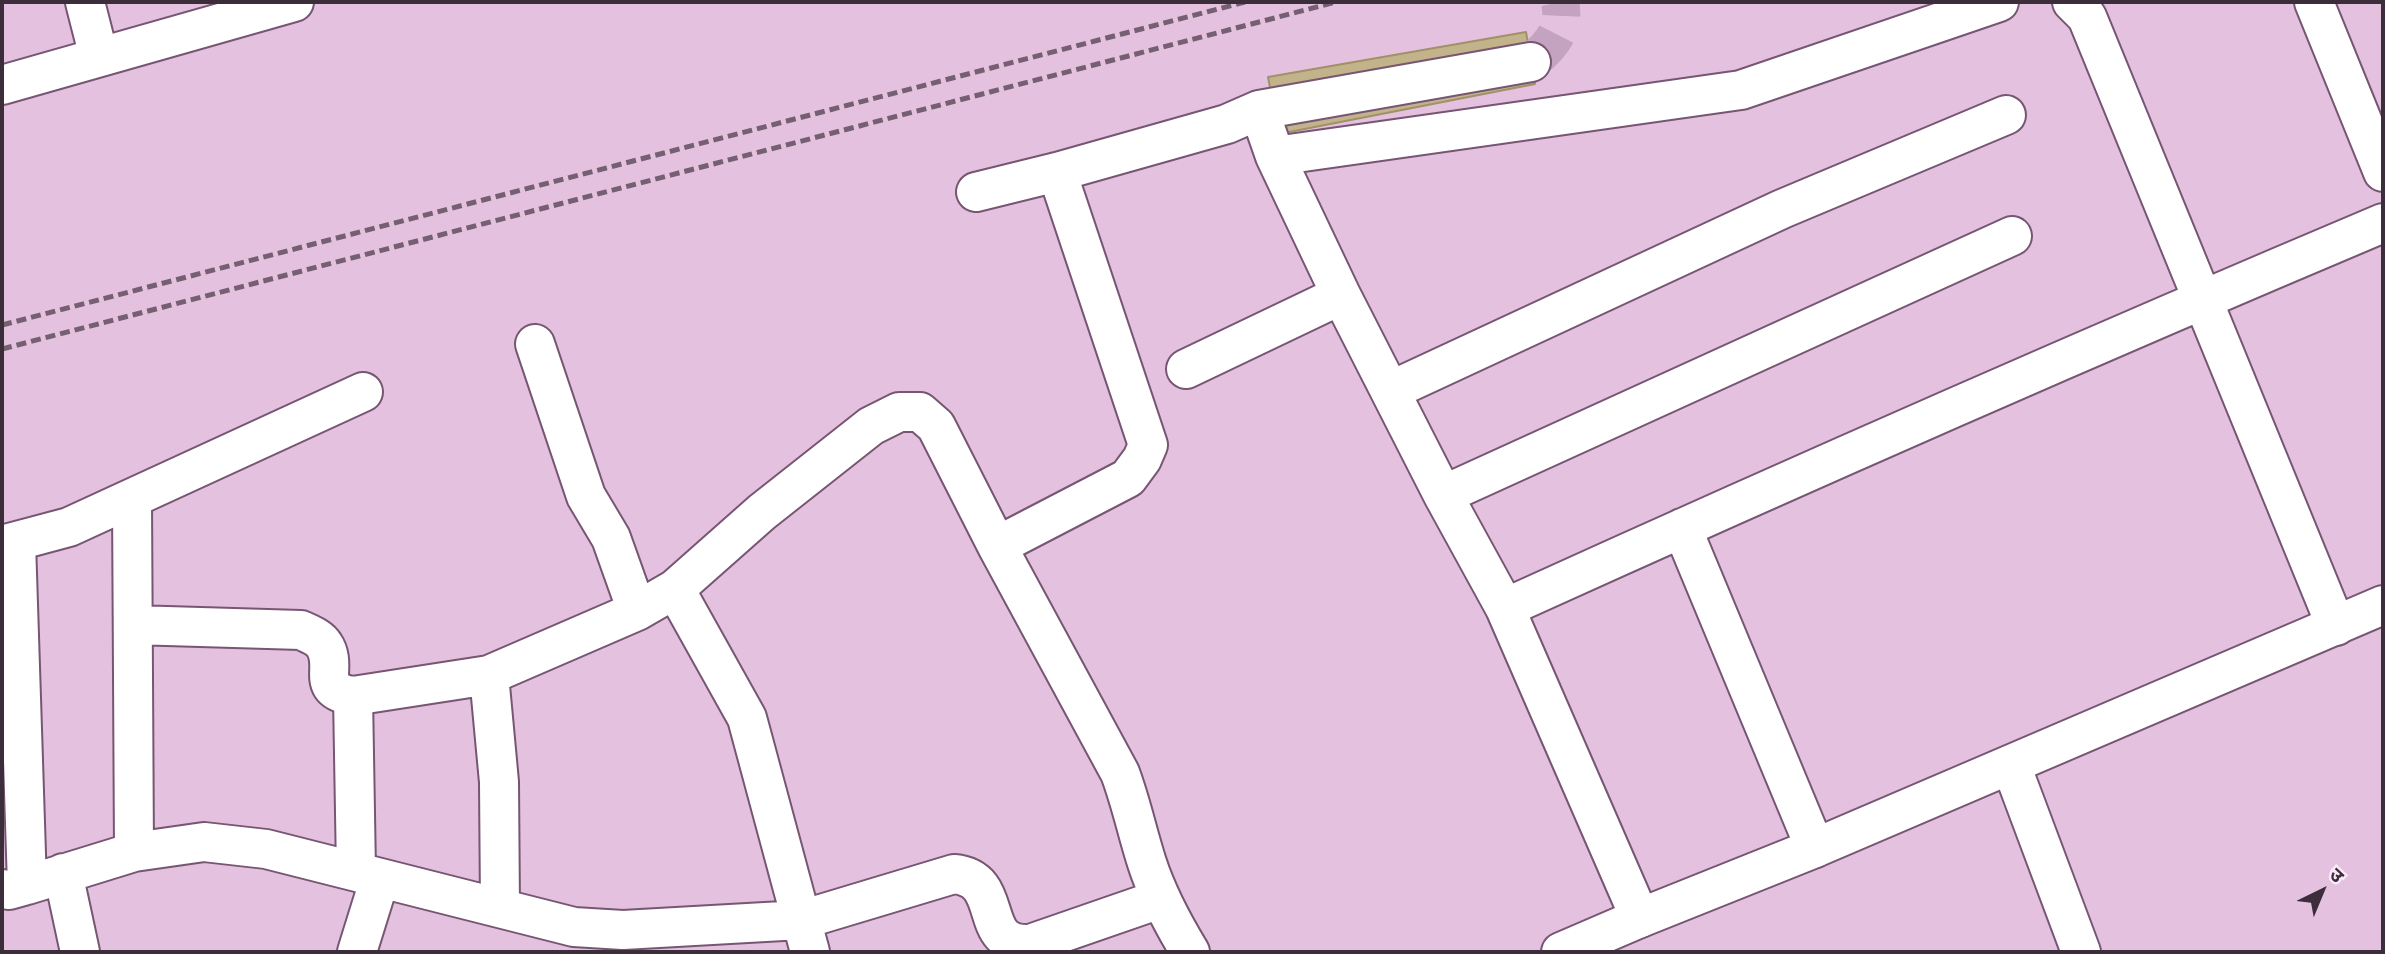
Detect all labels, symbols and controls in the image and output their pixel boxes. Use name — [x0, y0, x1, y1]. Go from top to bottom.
north arrow — [2287, 856, 2357, 926]
text: उ — [2325, 863, 2349, 887]

